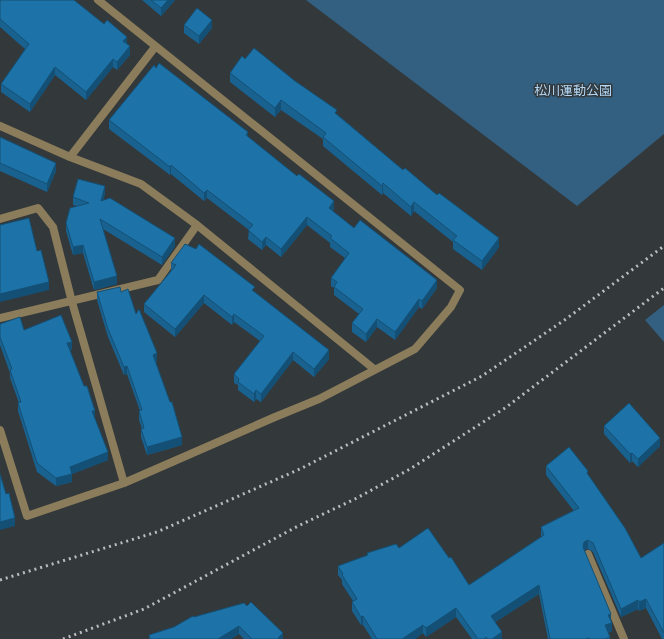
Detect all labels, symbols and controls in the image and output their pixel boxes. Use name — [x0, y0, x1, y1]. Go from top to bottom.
park label: 松川運動公園 — [534, 83, 612, 98]

